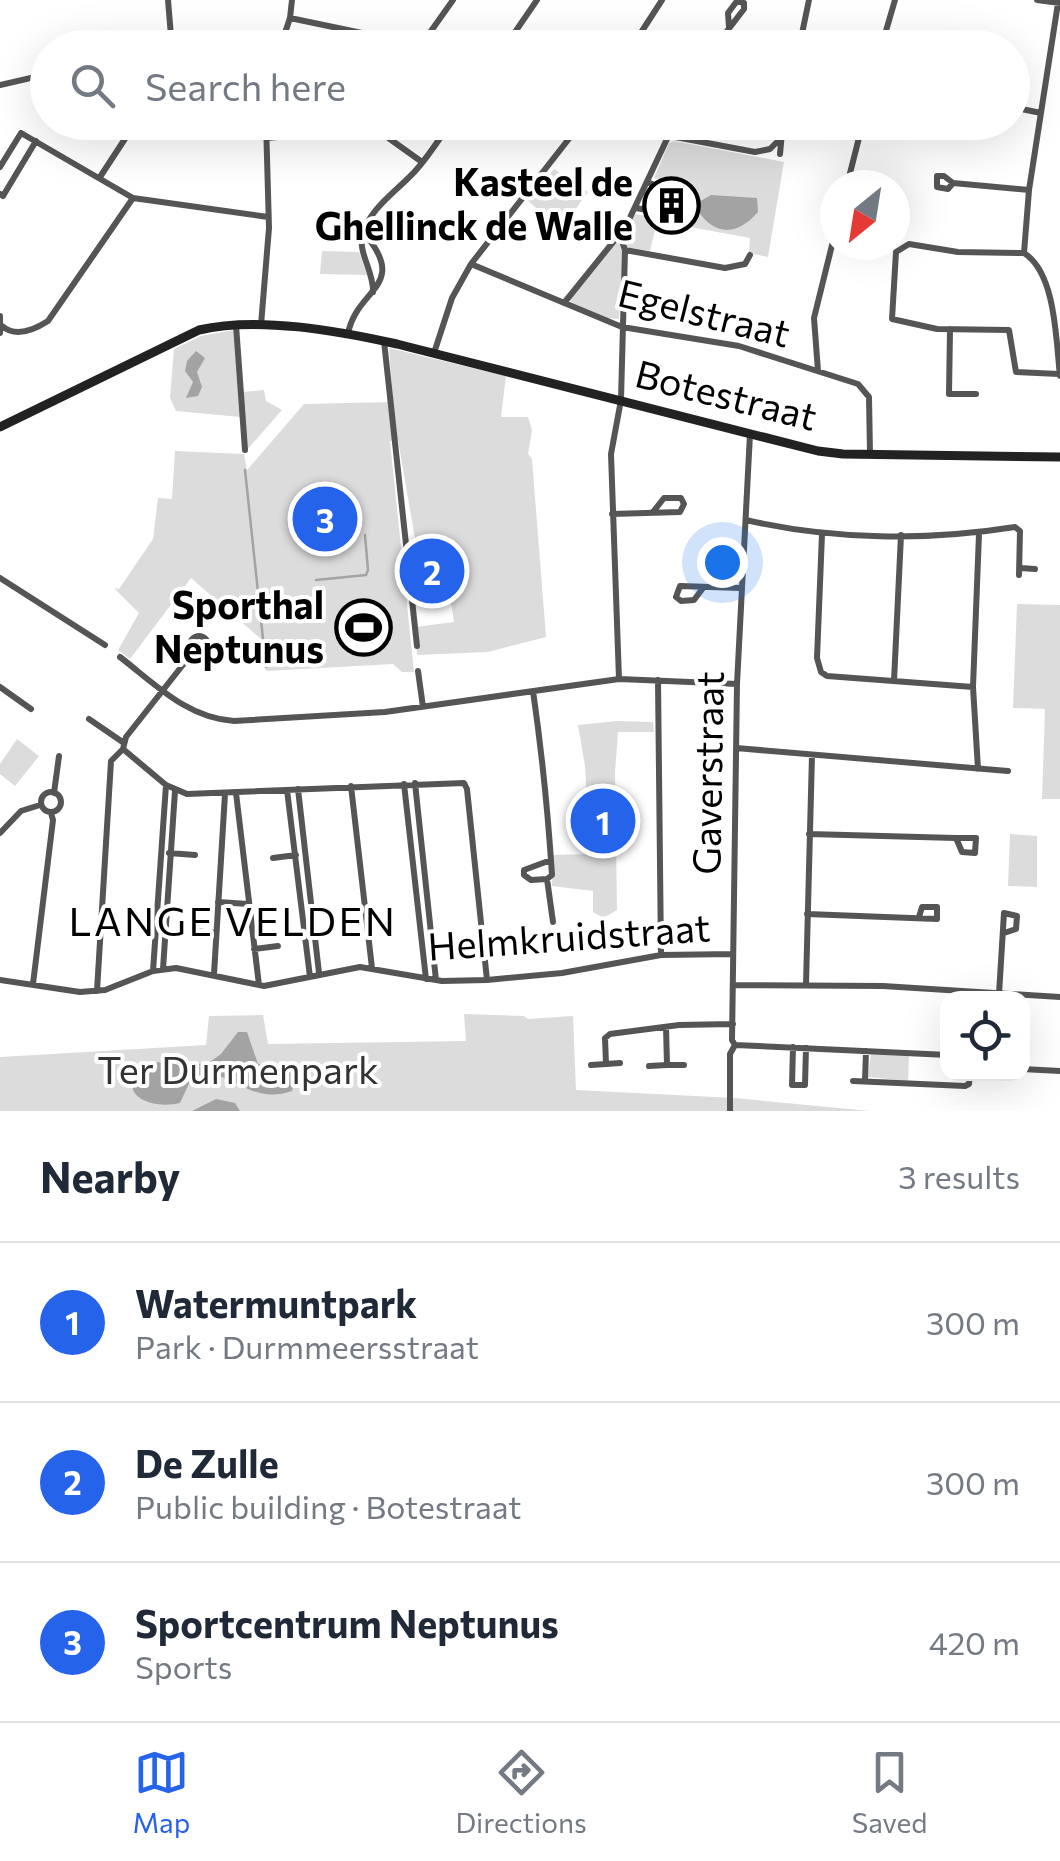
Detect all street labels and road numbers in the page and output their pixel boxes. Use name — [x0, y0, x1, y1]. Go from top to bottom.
street label: Egelstraat — [614, 268, 795, 356]
street label: Botestraat — [631, 348, 822, 439]
street label: Gaverstraat — [681, 671, 732, 875]
street label: Helmkruidstraat — [426, 902, 712, 969]

